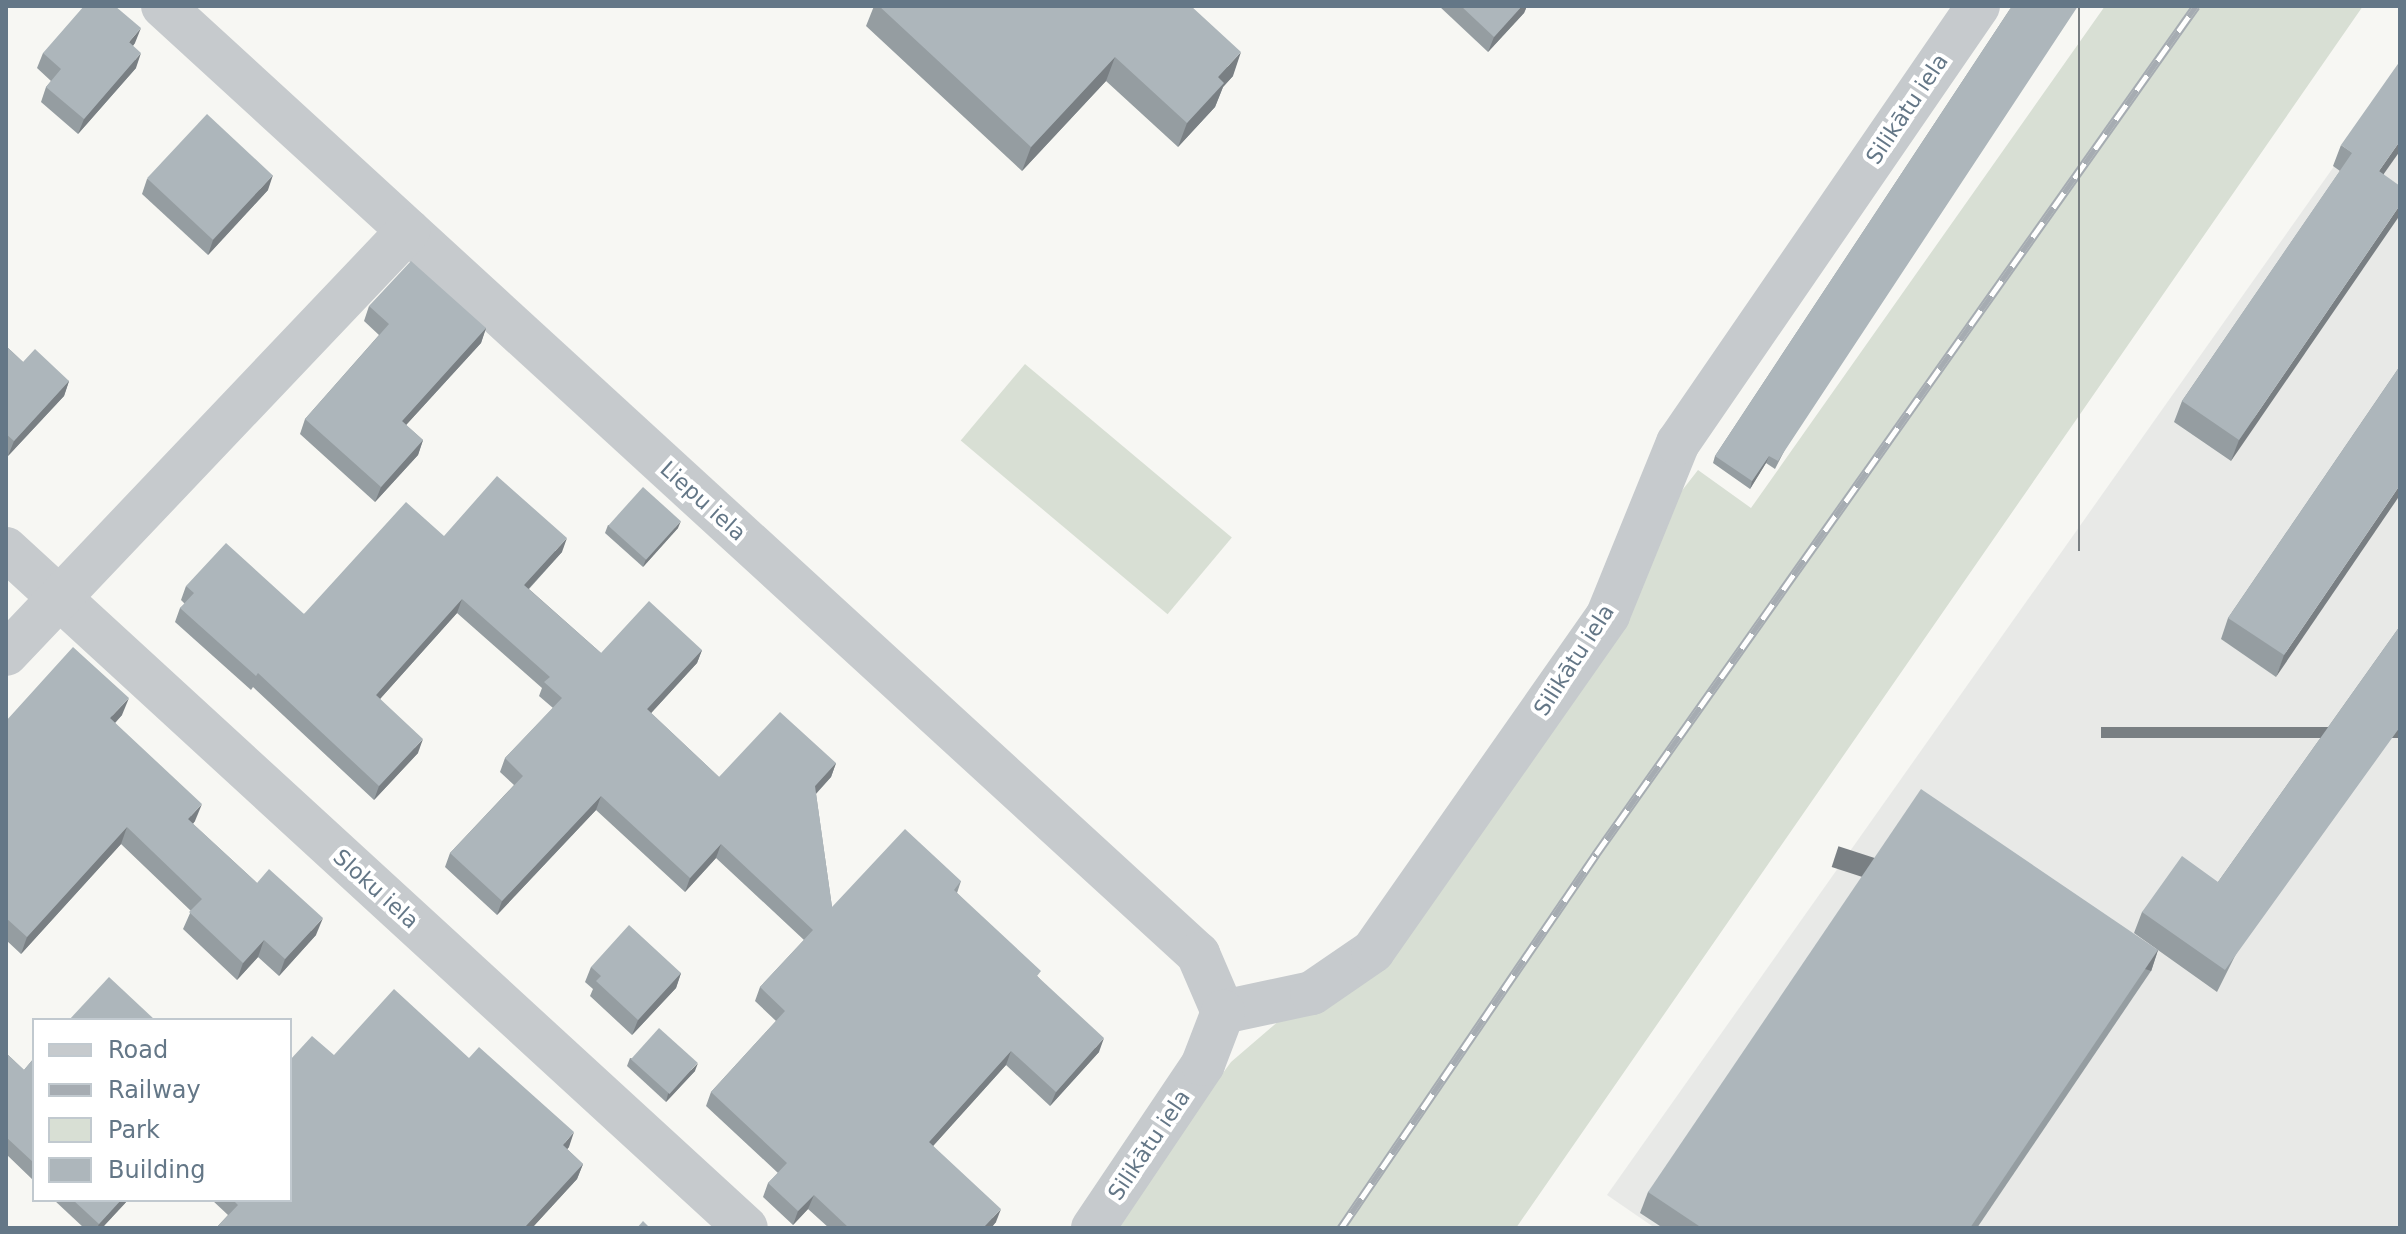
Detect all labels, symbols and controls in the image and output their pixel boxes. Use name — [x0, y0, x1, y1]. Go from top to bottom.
street label: Silikātu iela — [1860, 49, 1954, 169]
street label: Liepu iela — [655, 456, 751, 546]
street label: Silikātu iela — [1528, 599, 1620, 721]
street label: Sloku iela — [328, 844, 424, 934]
legend — [32, 1018, 292, 1202]
text: Road — [108, 1036, 168, 1064]
text: Railway — [108, 1076, 201, 1104]
street label: Silikātu iela — [1102, 1085, 1196, 1205]
text: Park — [108, 1116, 160, 1144]
text: Building — [108, 1156, 205, 1184]

